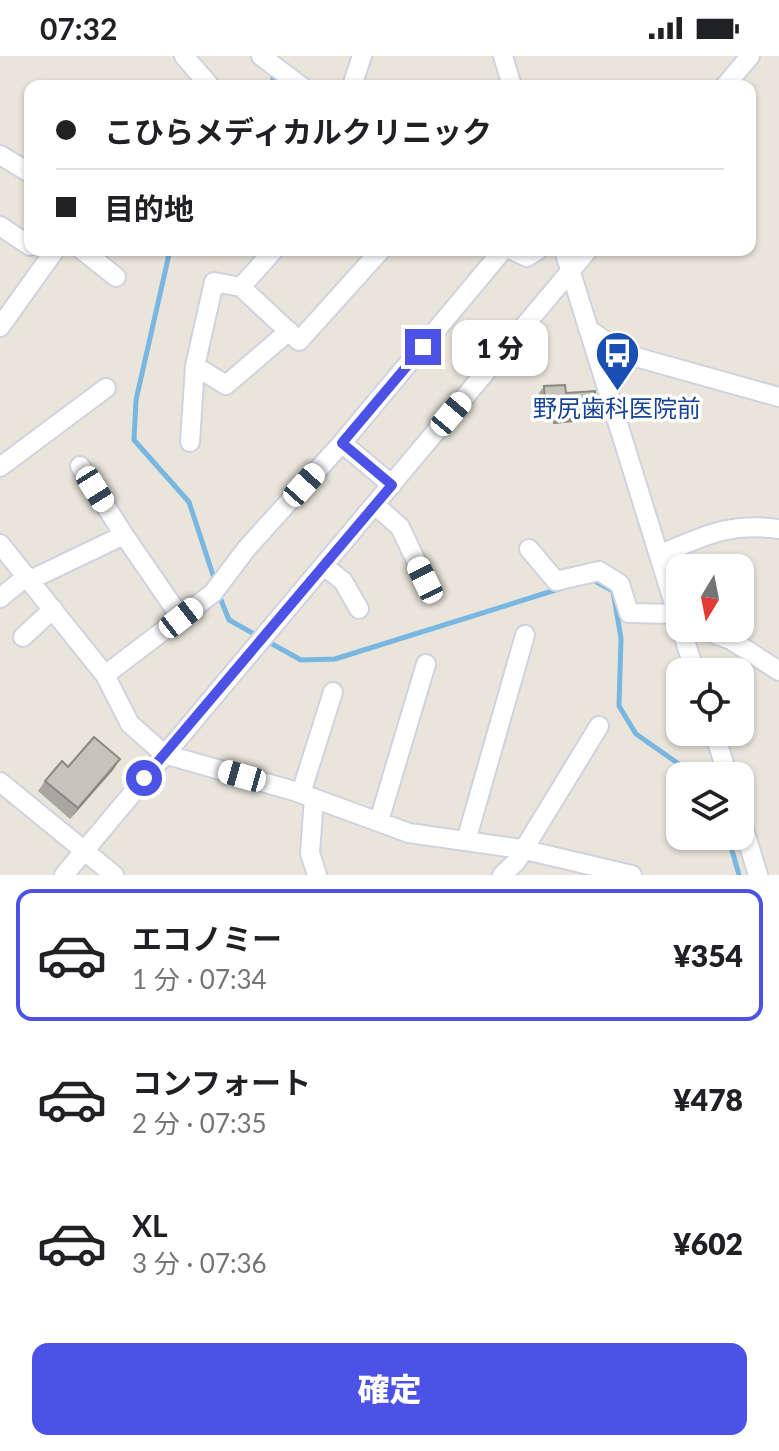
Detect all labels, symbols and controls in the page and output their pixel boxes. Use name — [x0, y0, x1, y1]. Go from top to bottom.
text: 07:32 — [40, 10, 117, 46]
text: こひらメディカルクリニック — [104, 113, 492, 149]
text: 目的地 — [104, 190, 194, 226]
callout: 1 分 — [451, 319, 547, 375]
route end — [405, 329, 441, 365]
bus stop icon: 野尻歯科医院前 — [593, 329, 641, 392]
text: 1 分 — [476, 332, 524, 364]
car — [426, 388, 476, 440]
place label: 野尻歯科医院前 — [533, 393, 701, 422]
car — [279, 459, 329, 511]
car — [72, 462, 118, 516]
car — [404, 553, 446, 607]
north arrow — [666, 554, 754, 642]
map controls — [666, 554, 754, 850]
car — [155, 594, 207, 642]
button: locate — [666, 658, 754, 746]
car — [216, 758, 268, 794]
route start — [126, 760, 162, 796]
button: layers — [666, 762, 754, 850]
icon: car — [36, 919, 108, 991]
text: エコノミー — [132, 920, 282, 956]
text: ¥354 — [673, 937, 743, 973]
text: 1 分 · 07:34 — [132, 963, 267, 995]
icon: car — [36, 1063, 108, 1135]
text: コンフォート — [132, 1064, 311, 1100]
text: ¥478 — [673, 1081, 743, 1117]
text: 2 分 · 07:35 — [132, 1107, 267, 1139]
icon: car — [36, 1207, 108, 1279]
text: XL — [132, 1207, 168, 1243]
text: ¥602 — [673, 1225, 743, 1261]
text: 3 分 · 07:36 — [132, 1247, 267, 1279]
button: 確定 — [32, 1343, 747, 1435]

